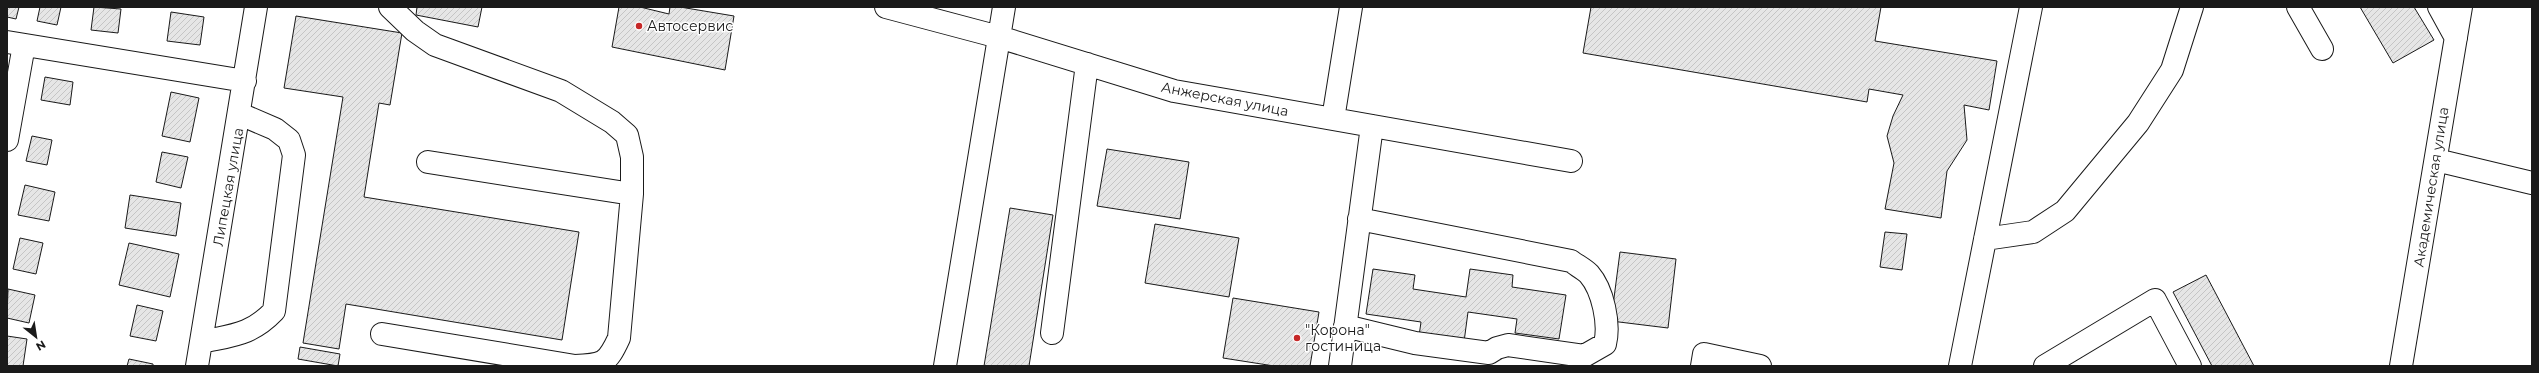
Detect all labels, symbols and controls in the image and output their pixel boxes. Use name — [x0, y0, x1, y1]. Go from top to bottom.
place label: Автосервис — [647, 17, 733, 35]
marker: Автосервис — [634, 21, 644, 31]
street label: Анжерская улица — [1160, 78, 1290, 120]
street label: Академическая улица — [2409, 106, 2453, 268]
street label: Липецкая улица — [209, 126, 247, 248]
north arrow — [16, 317, 56, 357]
place label: "Корона" гостиница — [1305, 321, 1381, 355]
marker: "Корона" гостиница — [1292, 333, 1302, 343]
text: N — [34, 337, 48, 354]

